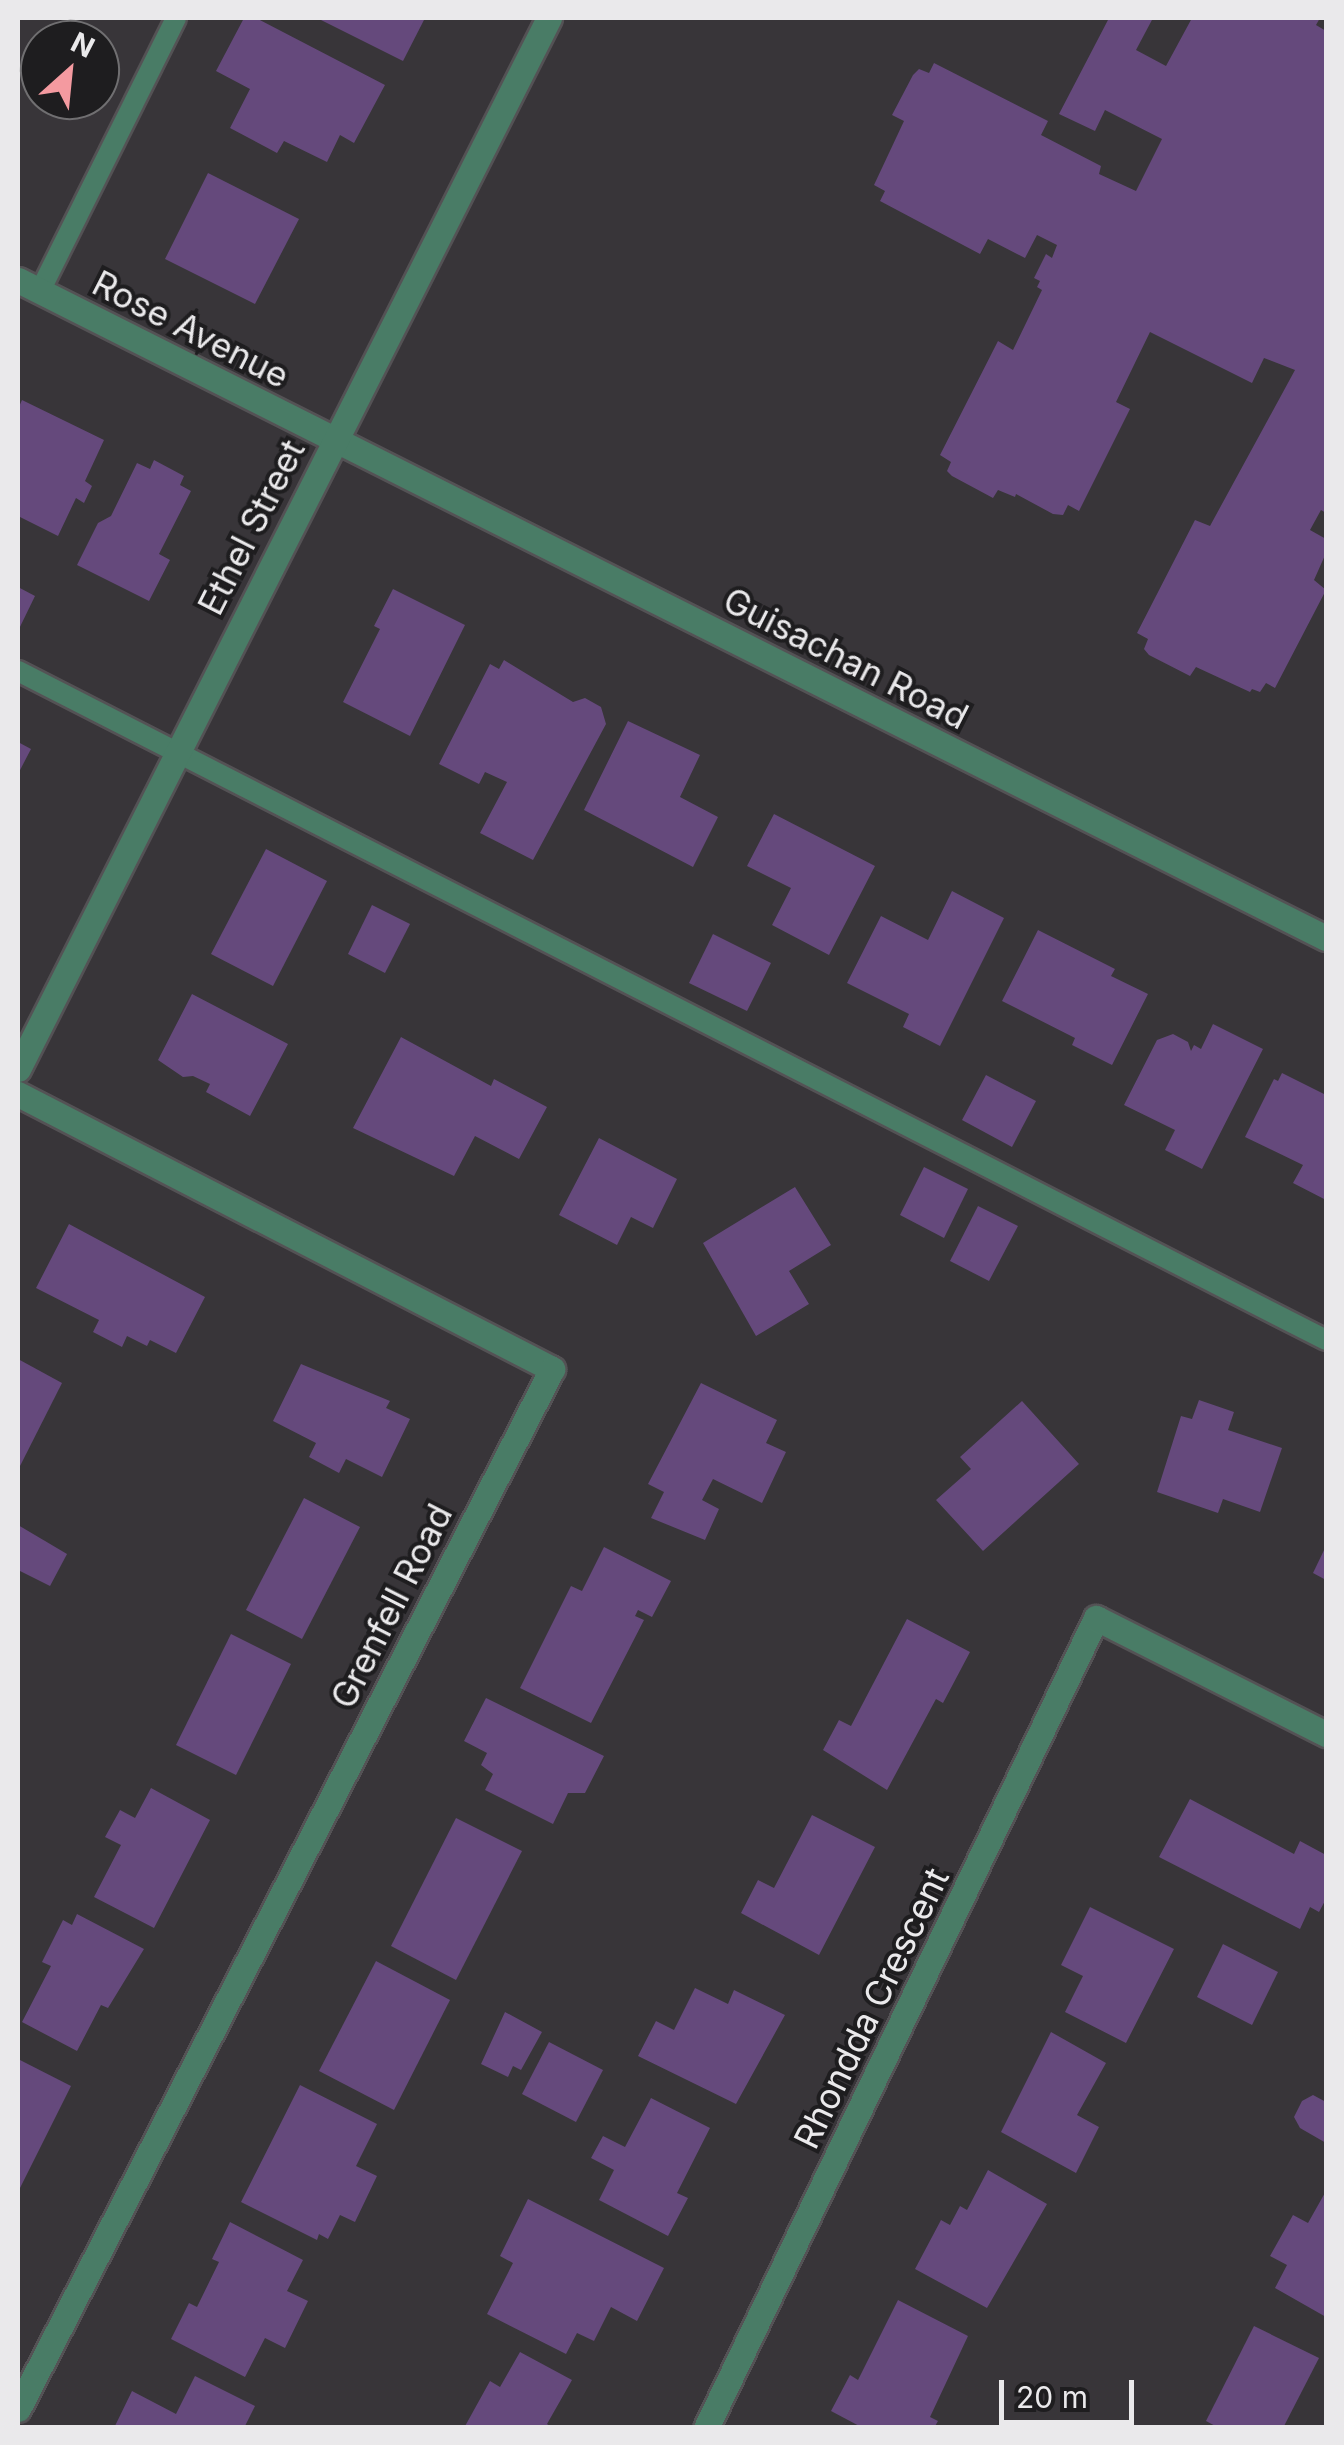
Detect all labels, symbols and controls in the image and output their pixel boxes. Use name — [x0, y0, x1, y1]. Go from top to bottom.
north arrow — [20, 20, 120, 120]
text: N — [65, 25, 100, 65]
street label: Rose Avenue — [86, 262, 296, 396]
street label: Ethel Street — [189, 433, 313, 621]
street label: Guisachan Road — [717, 578, 975, 738]
street label: Grenfell Road — [322, 1497, 460, 1715]
street label: Rhondda Crescent — [785, 1861, 957, 2155]
scale bar — [1004, 2360, 1139, 2422]
text: 20 m — [1016, 2379, 1088, 2415]

